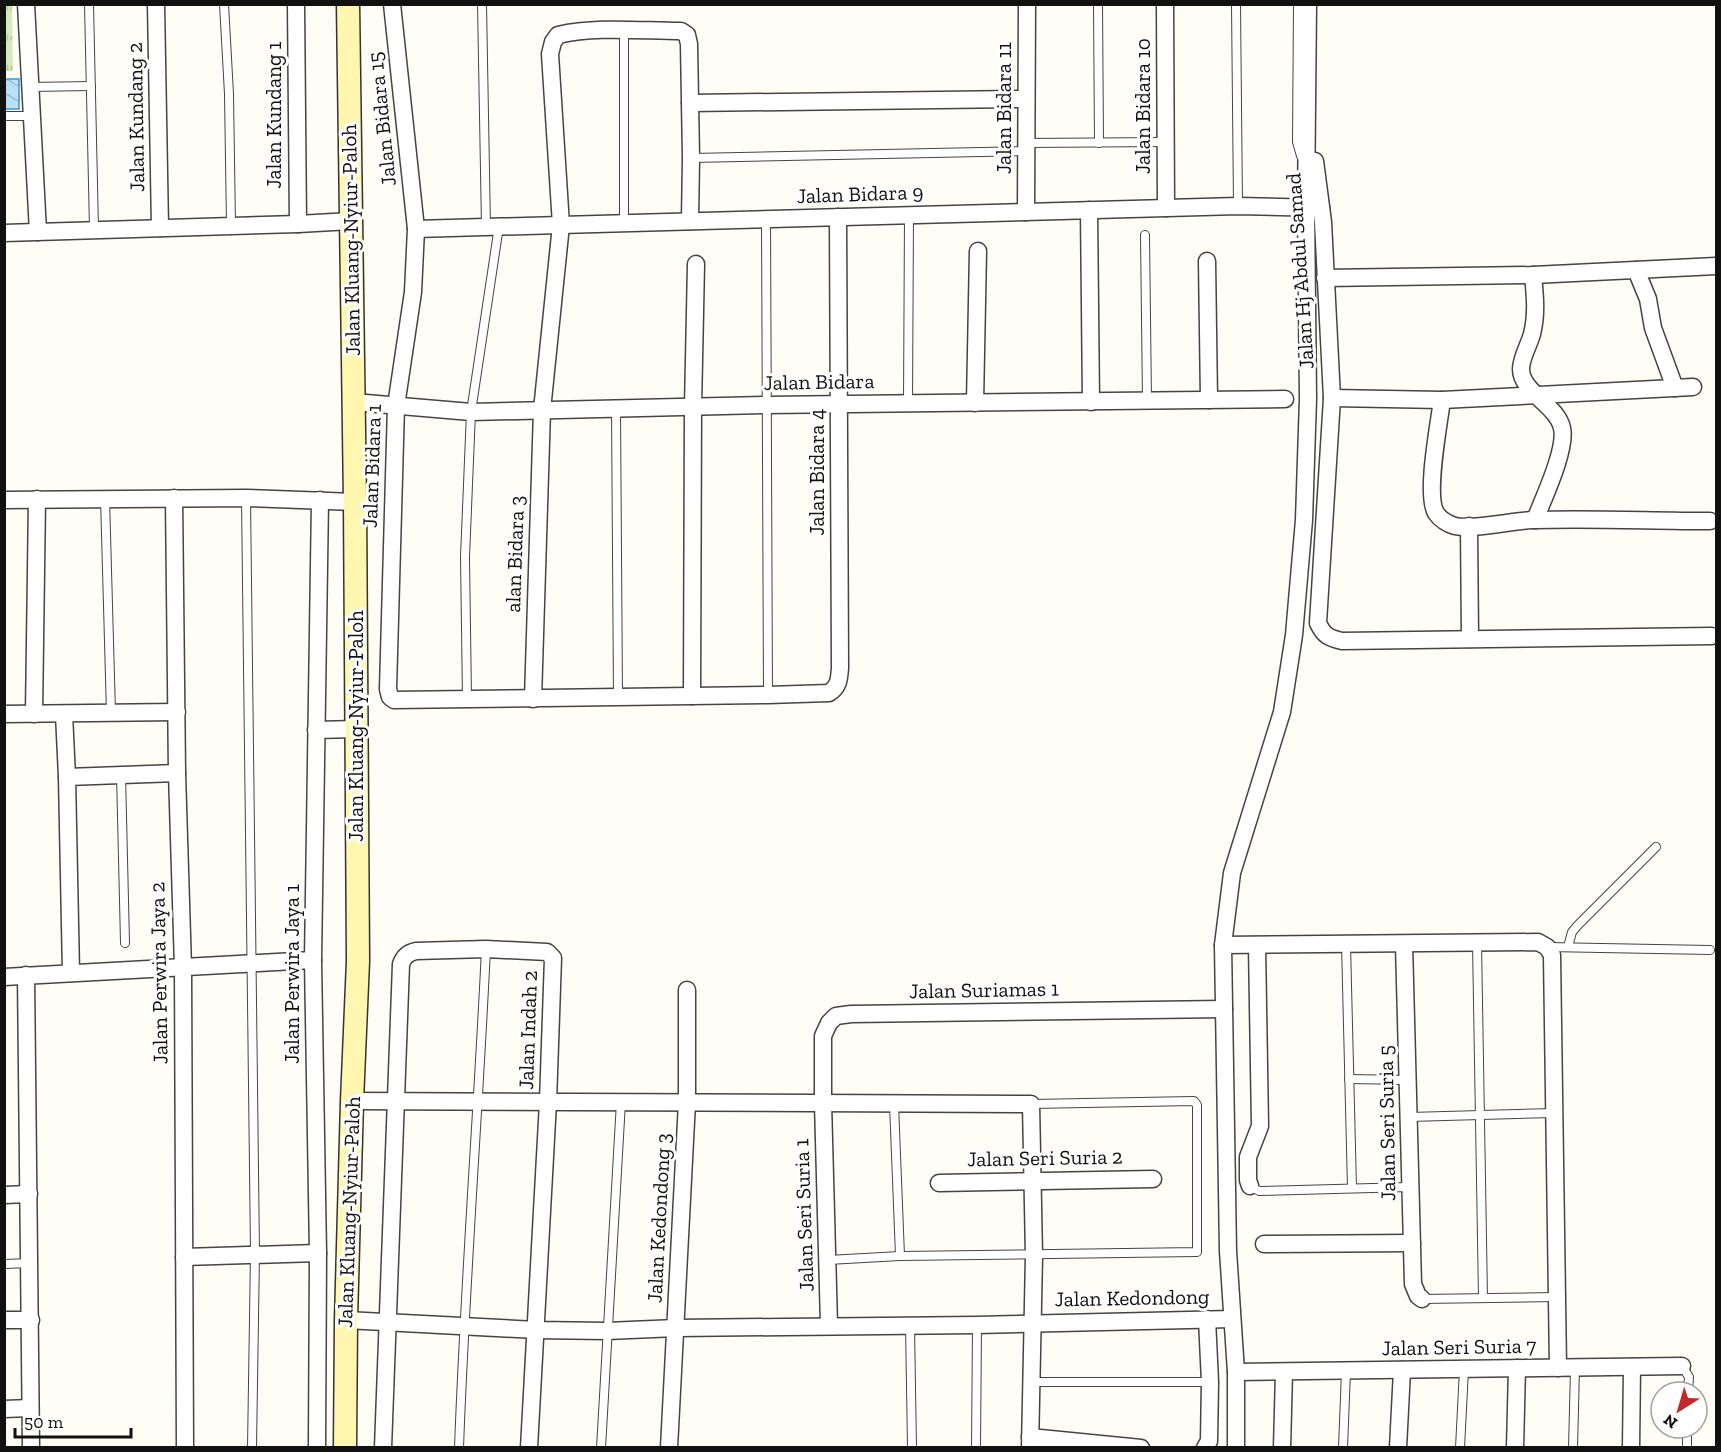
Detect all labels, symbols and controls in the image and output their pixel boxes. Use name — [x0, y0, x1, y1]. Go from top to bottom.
street label: Jalan Bidara 10 — [1130, 38, 1155, 174]
street label: Jalan Kundang 2 — [122, 42, 149, 192]
street label: Jalan Kundang 1 — [261, 42, 286, 188]
street label: Jalan Bidara 11 — [991, 42, 1016, 174]
street label: Jalan Bidara 15 — [362, 51, 401, 187]
street label: Jalan Kluang-Nyiur-Paloh — [336, 124, 365, 356]
street label: Jalan Hj Abdul Samad — [1280, 172, 1320, 370]
street label: Jalan Bidara 9 — [796, 179, 924, 208]
street label: Jalan Bidara — [763, 368, 875, 395]
street label: Jalan Bidara 1 — [357, 404, 386, 528]
street label: Jalan Bidara 4 — [804, 409, 829, 535]
street label: alan Bidara 3 — [500, 495, 529, 613]
street label: Jalan Kluang-Nyiur-Paloh — [343, 610, 368, 842]
street label: Jalan Perwira Jaya 2 — [144, 882, 173, 1064]
street label: Jalan Perwira Jaya 1 — [279, 884, 304, 1064]
street label: Jalan Indah 2 — [513, 970, 542, 1090]
street label: Jalan Suriamas 1 — [909, 976, 1059, 1003]
street label: Jalan Seri Suria 5 — [1373, 1045, 1400, 1201]
street label: Jalan Kluang-Nyiur-Paloh — [332, 1096, 365, 1328]
street label: Jalan Kedondong 3 — [642, 1133, 675, 1303]
street label: Jalan Seri Suria 1 — [788, 1138, 819, 1292]
street label: Jalan Seri Suria 2 — [967, 1144, 1123, 1171]
street label: Jalan Kedondong — [1054, 1284, 1210, 1311]
street label: Jalan Seri Suria 7 — [1381, 1333, 1537, 1360]
north arrow — [1649, 1380, 1709, 1440]
scale bar — [15, 1401, 130, 1439]
text: N — [1660, 1410, 1681, 1433]
text: 50 m — [24, 1411, 64, 1433]

